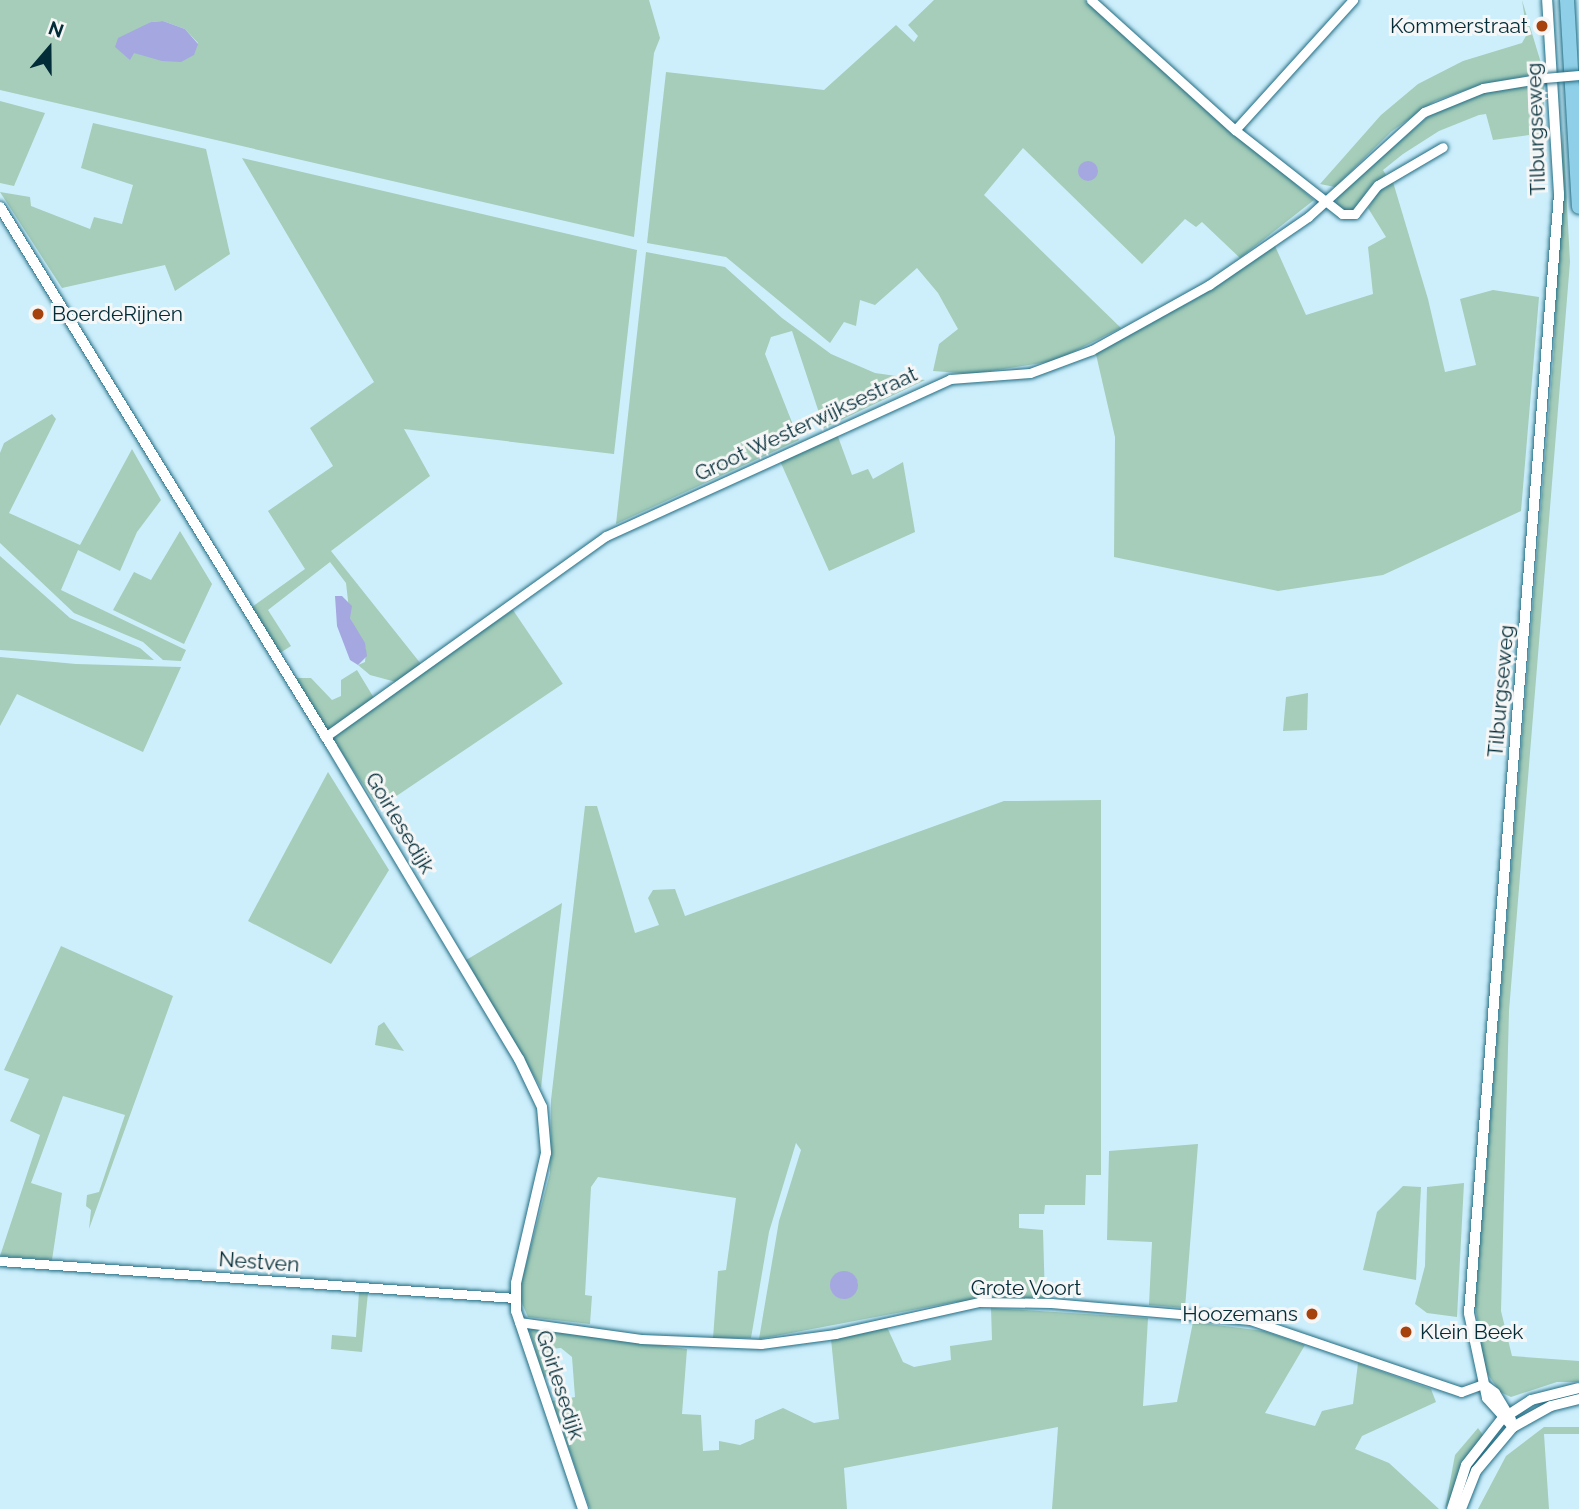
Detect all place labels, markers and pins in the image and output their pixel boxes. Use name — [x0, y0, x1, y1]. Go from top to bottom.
place label: Kommerstraat — [1390, 13, 1528, 39]
marker: Kommerstraat — [1534, 18, 1550, 34]
place label: BoerdeRijnen — [52, 301, 183, 327]
marker: BoerdeRijnen — [30, 306, 46, 322]
place label: Hoozemans — [1182, 1301, 1298, 1327]
marker: Hoozemans — [1304, 1306, 1320, 1322]
place label: Klein Beek — [1420, 1319, 1523, 1345]
marker: Klein Beek — [1398, 1324, 1414, 1340]

